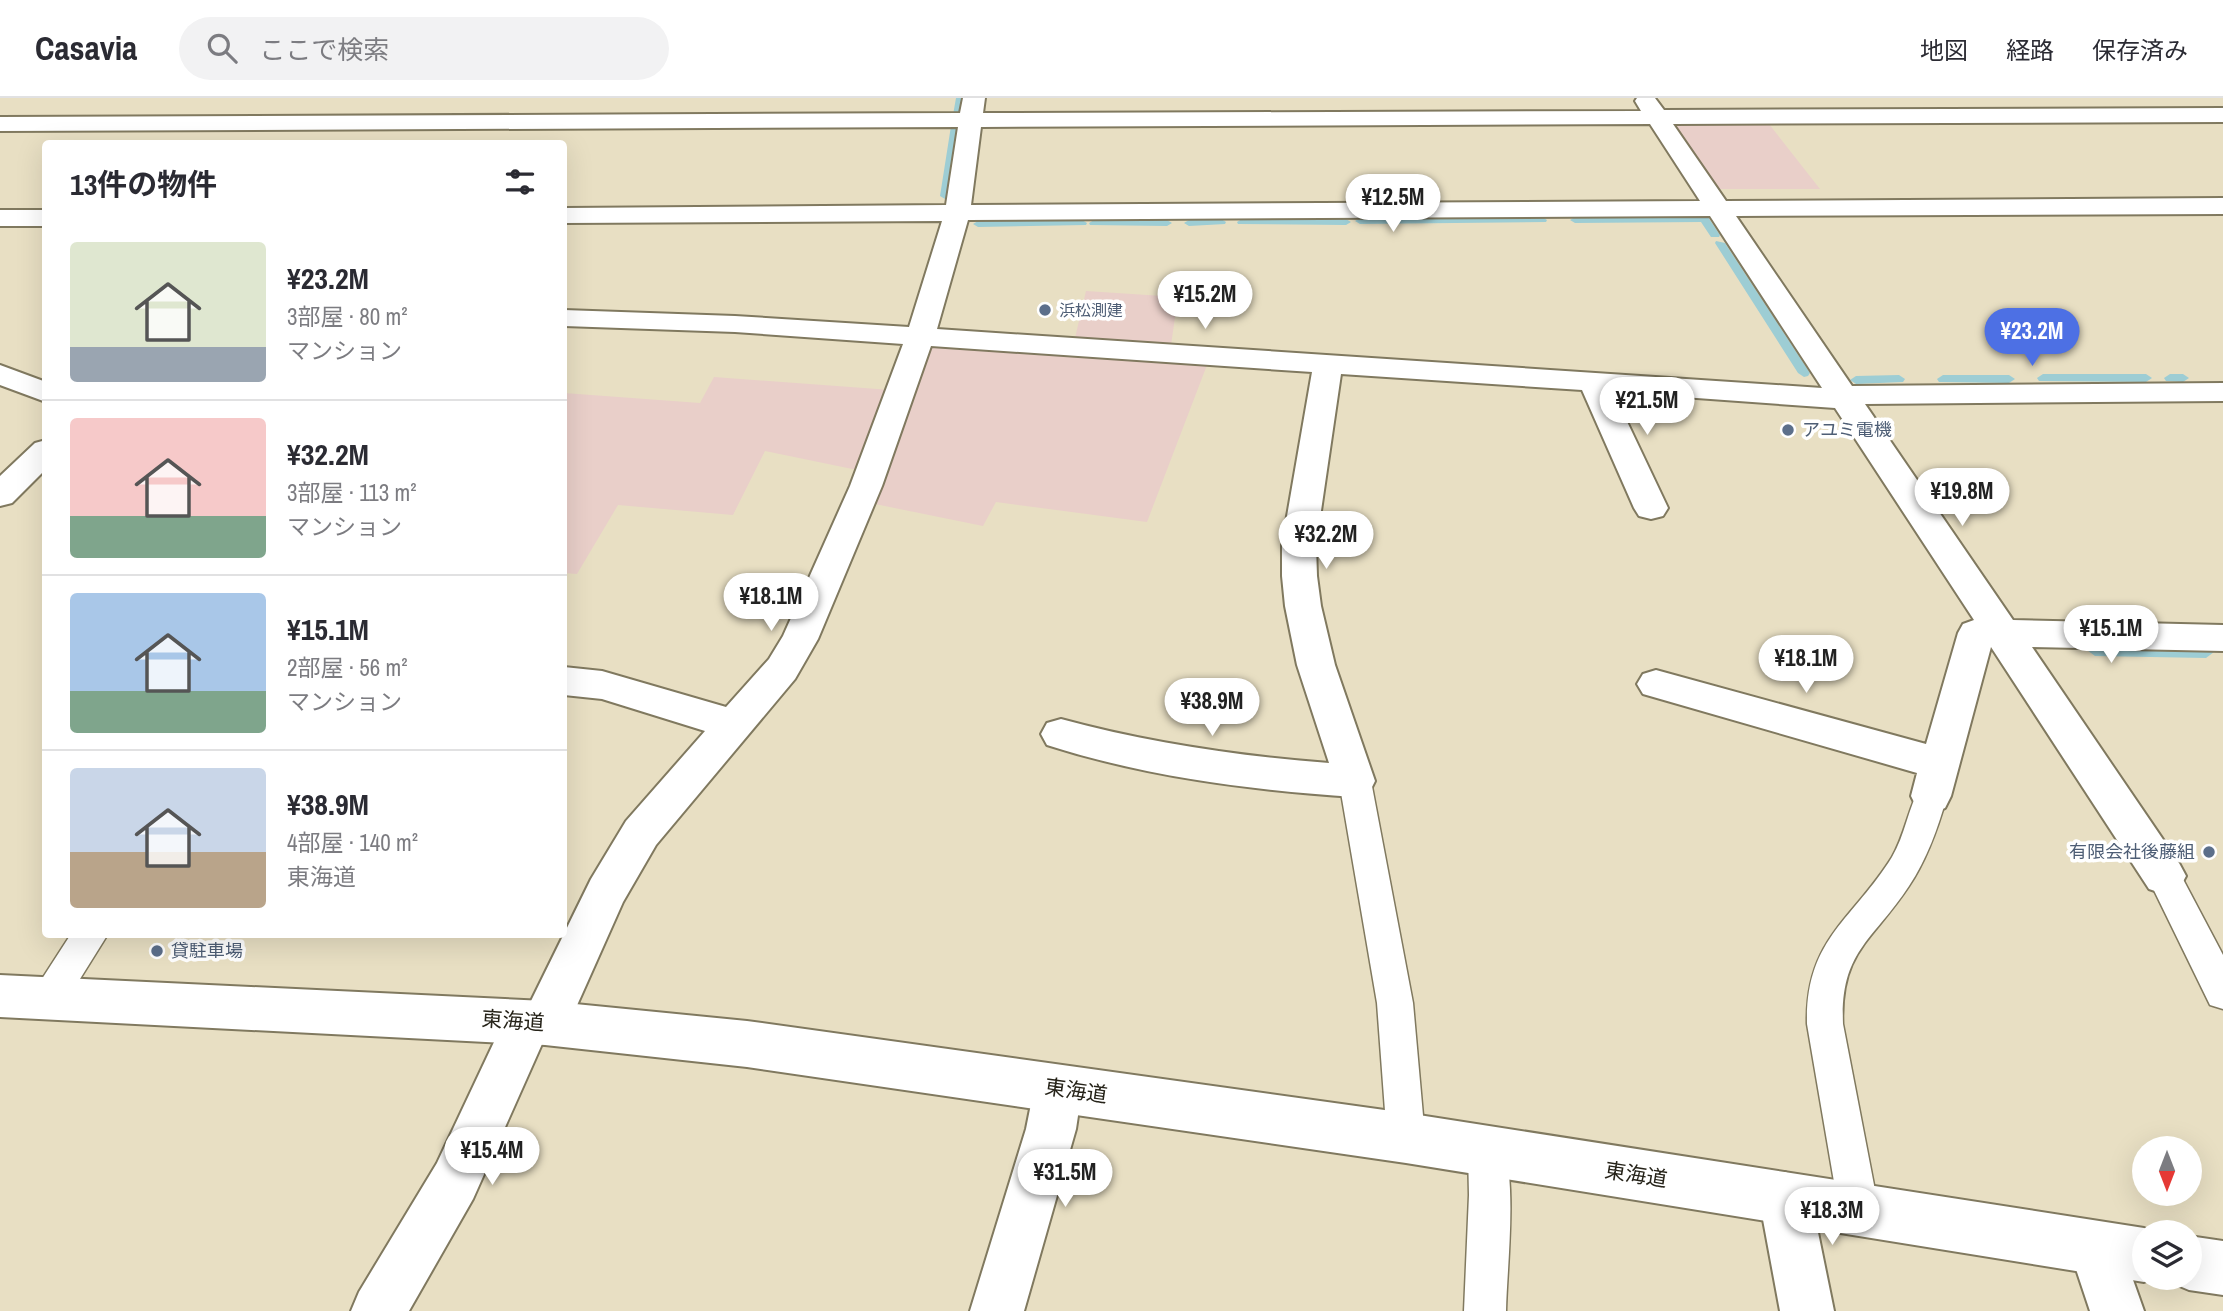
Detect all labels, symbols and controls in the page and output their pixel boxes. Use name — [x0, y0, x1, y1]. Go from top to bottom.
search box — [179, 17, 669, 80]
text: Casavia — [35, 26, 137, 70]
icon: search — [203, 29, 241, 67]
text: ここで検索 — [259, 32, 389, 67]
text: 地図 — [1920, 34, 1968, 66]
text: 経路 — [2006, 34, 2054, 66]
text: 保存済み — [2092, 34, 2188, 66]
icon: filters — [501, 163, 539, 201]
text: 13件の物件 — [70, 164, 217, 204]
pin: ¥12.5M — [1336, 174, 1450, 234]
text: ¥12.5M — [1362, 181, 1424, 212]
text: ¥23.2M — [287, 258, 369, 298]
icon: home — [126, 270, 210, 354]
pin: ¥15.2M — [1148, 272, 1262, 331]
text: ¥15.2M — [1174, 278, 1236, 309]
place label: 浜松測建 — [1059, 299, 1123, 321]
text: 3部屋 · 80 m² — [287, 301, 407, 332]
marker: 浜松測建 — [1037, 302, 1053, 318]
pin: ¥23.2M — [1975, 308, 2089, 368]
text: ¥23.2M — [2001, 315, 2063, 346]
text: マンション — [287, 335, 402, 366]
pin: ¥21.5M — [1590, 378, 1704, 437]
text: ¥21.5M — [1616, 384, 1678, 415]
place label: アユミ電機 — [1802, 417, 1892, 442]
marker: アユミ電機 — [1780, 422, 1796, 438]
text: ¥32.2M — [287, 434, 369, 474]
icon: home — [126, 446, 210, 530]
pin: ¥19.8M — [1905, 468, 2019, 528]
text: ¥19.8M — [1931, 475, 1993, 506]
text: 3部屋 · 113 m² — [287, 477, 417, 508]
text: マンション — [287, 511, 402, 542]
pin: ¥32.2M — [1269, 512, 1383, 571]
text: ¥32.2M — [1295, 518, 1357, 549]
pin: ¥18.1M — [714, 574, 828, 633]
text: ¥18.1M — [740, 580, 802, 611]
pin: ¥15.1M — [2054, 606, 2168, 665]
text: ¥15.1M — [287, 609, 369, 649]
text: ¥15.1M — [2080, 612, 2142, 643]
icon: home — [126, 621, 210, 705]
pin: ¥18.1M — [1749, 636, 1863, 695]
text: ¥18.1M — [1775, 642, 1837, 673]
text: 2部屋 · 56 m² — [287, 652, 407, 683]
pin: ¥38.9M — [1155, 678, 1269, 738]
text: ¥38.9M — [1181, 685, 1243, 716]
text: マンション — [287, 686, 402, 717]
text: ¥38.9M — [287, 784, 369, 824]
icon: home — [126, 796, 210, 880]
text: 4部屋 · 140 m² — [287, 827, 418, 858]
place label: 有限会社後藤組 — [2069, 839, 2195, 864]
marker: 有限会社後藤組 — [2201, 844, 2217, 860]
text: 東海道 — [287, 861, 356, 892]
place label: 貸駐車場 — [171, 938, 243, 963]
marker: 貸駐車場 — [149, 943, 165, 959]
street label: 東海道 — [481, 1004, 545, 1037]
street label: 東海道 — [1043, 1072, 1109, 1109]
pin: ¥15.4M — [435, 1128, 549, 1187]
text: ¥15.4M — [461, 1134, 523, 1165]
north arrow — [2132, 1136, 2202, 1206]
map controls — [2132, 1136, 2202, 1290]
pin: ¥31.5M — [1008, 1150, 1122, 1209]
street label: 東海道 — [1603, 1155, 1669, 1194]
text: ¥31.5M — [1034, 1156, 1096, 1187]
pin: ¥18.3M — [1775, 1188, 1889, 1247]
text: ¥18.3M — [1801, 1194, 1863, 1225]
button: layers — [2132, 1220, 2202, 1290]

